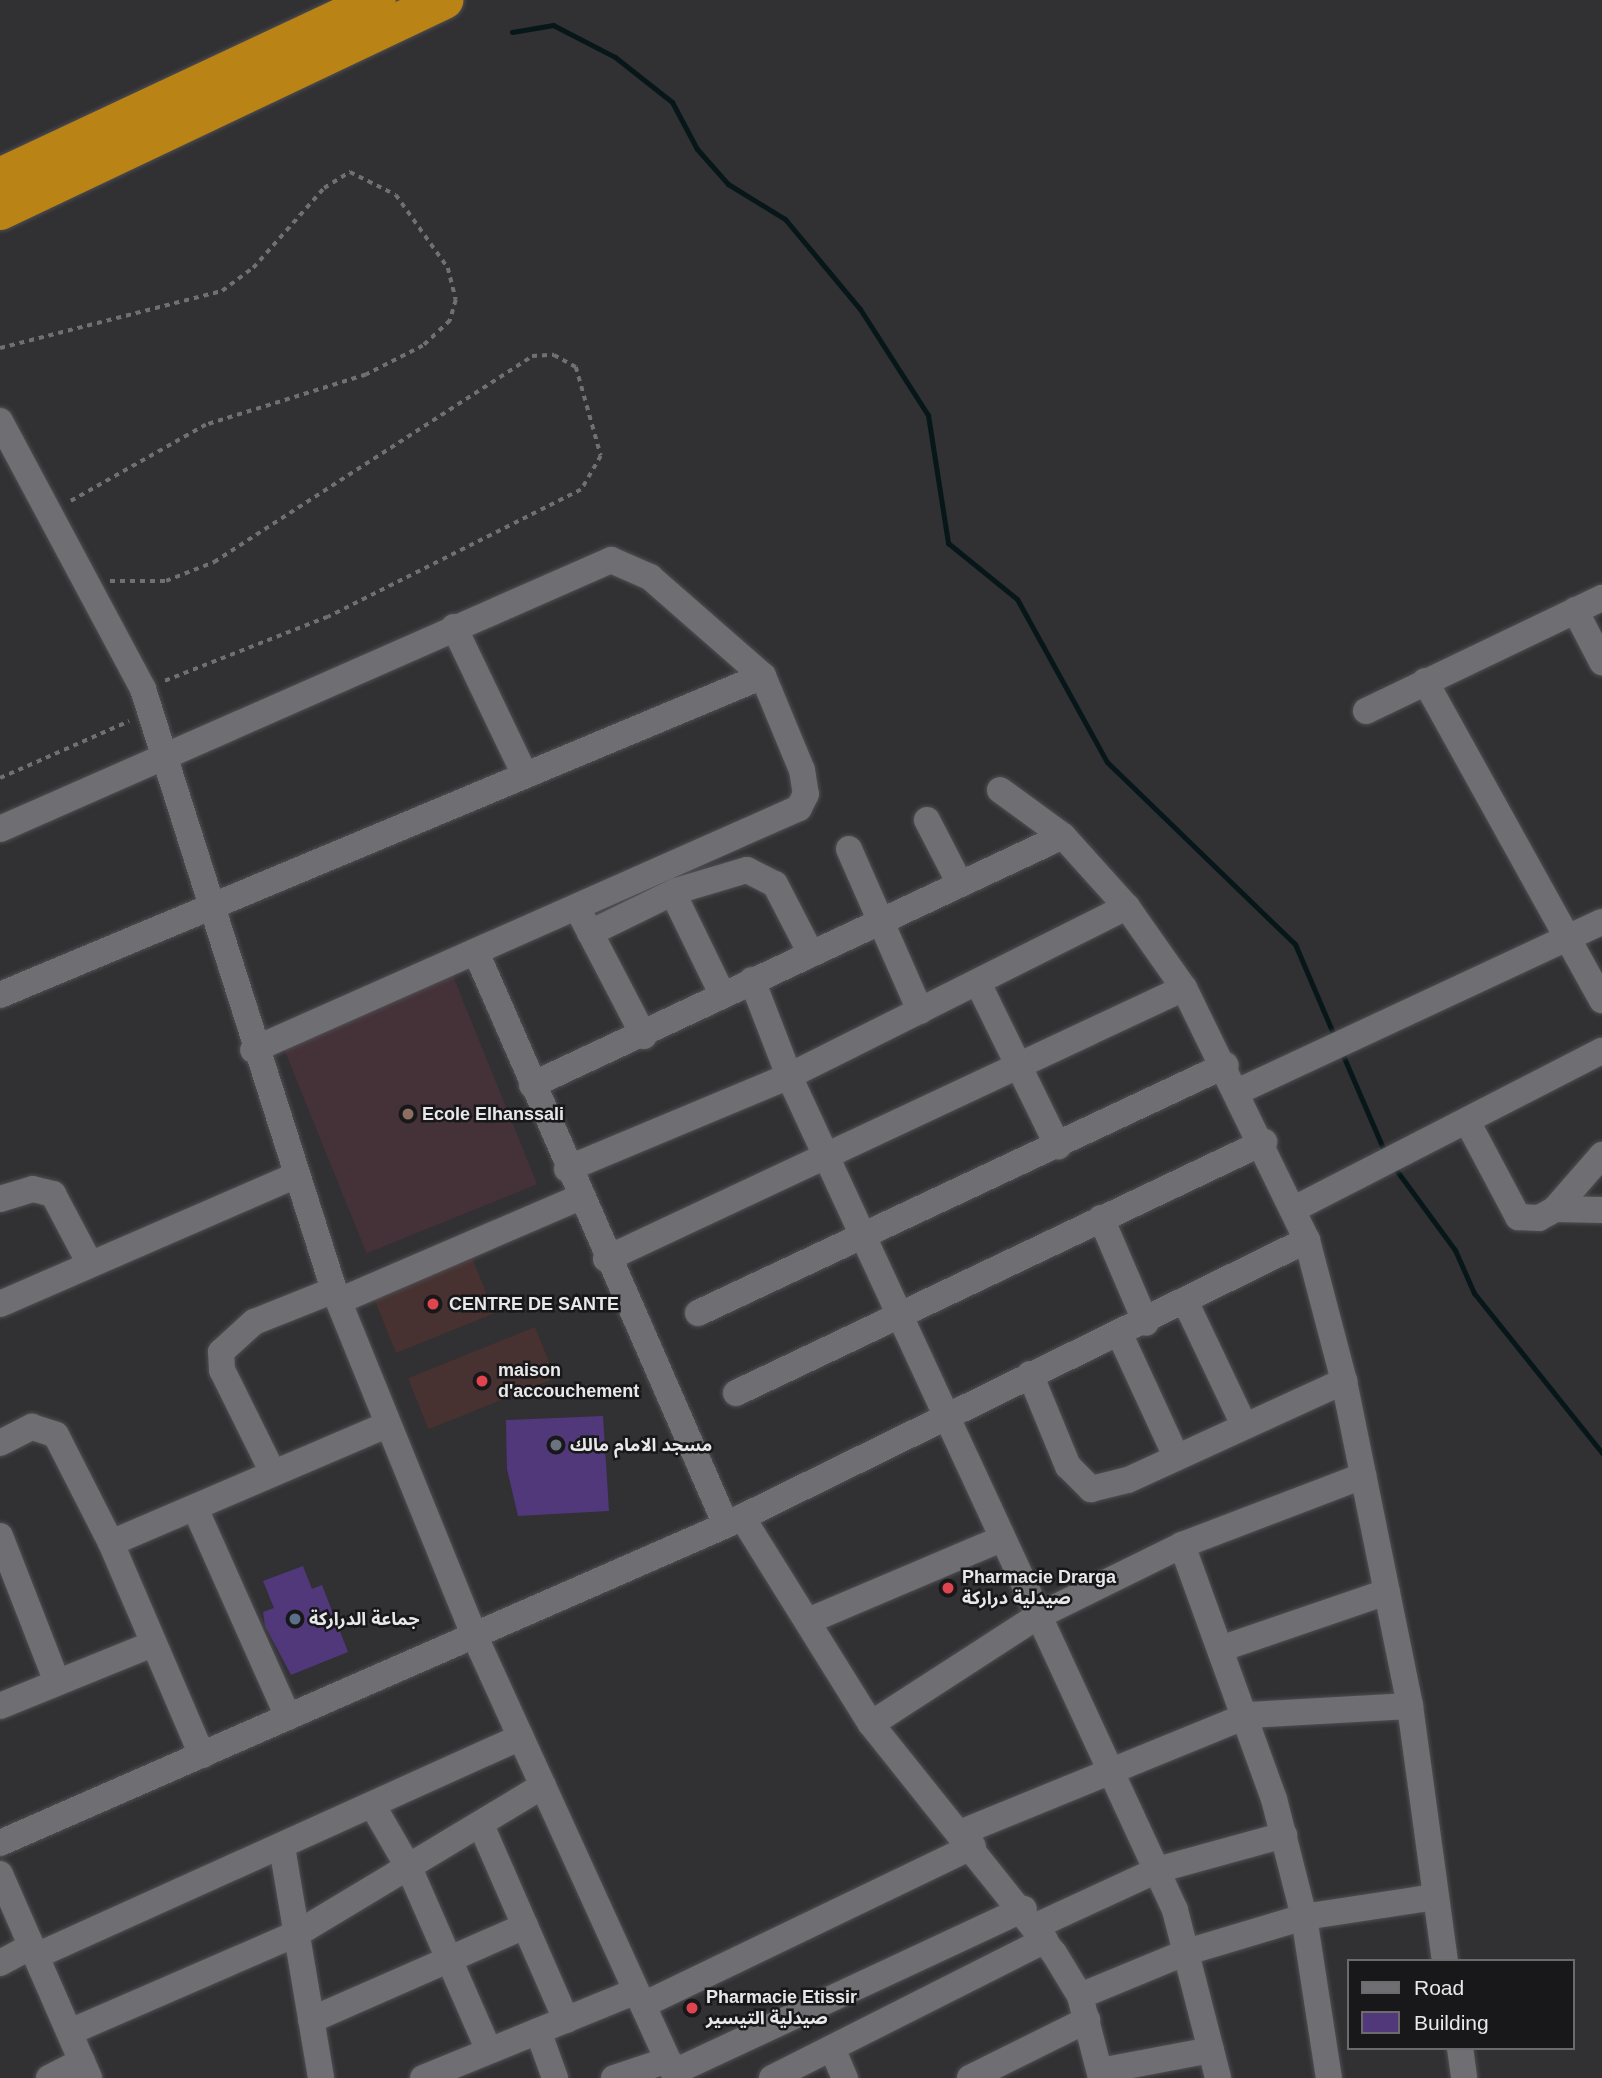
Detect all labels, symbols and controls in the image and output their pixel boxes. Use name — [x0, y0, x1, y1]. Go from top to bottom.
place label: Ecole Elhanssali — [422, 1103, 564, 1125]
marker: Ecole Elhanssali — [400, 1106, 416, 1122]
place label: CENTRE DE SANTE — [449, 1293, 619, 1315]
marker: CENTRE DE SANTE — [423, 1294, 443, 1314]
place label: maison d'accouchement — [498, 1360, 639, 1402]
marker: maison d'accouchement — [472, 1371, 492, 1391]
place label: مسجد الامام مالك — [570, 1434, 712, 1456]
marker: مسجد الامام مالك — [548, 1437, 564, 1453]
place label: Pharmacie Drarga صيدلية دراركة — [962, 1567, 1116, 1610]
marker: Pharmacie Drarga صيدلية دراركة — [940, 1580, 956, 1596]
place label: جماعة الدراركة — [309, 1608, 419, 1630]
marker: جماعة الدراركة — [287, 1611, 303, 1627]
legend — [1346, 1959, 1574, 2050]
text: Road — [1414, 1976, 1464, 1999]
place label: Pharmacie Etissir صيدلية التيسير — [706, 1987, 857, 2030]
marker: Pharmacie Etissir صيدلية التيسير — [684, 2000, 700, 2016]
text: Building — [1414, 2011, 1489, 2034]

